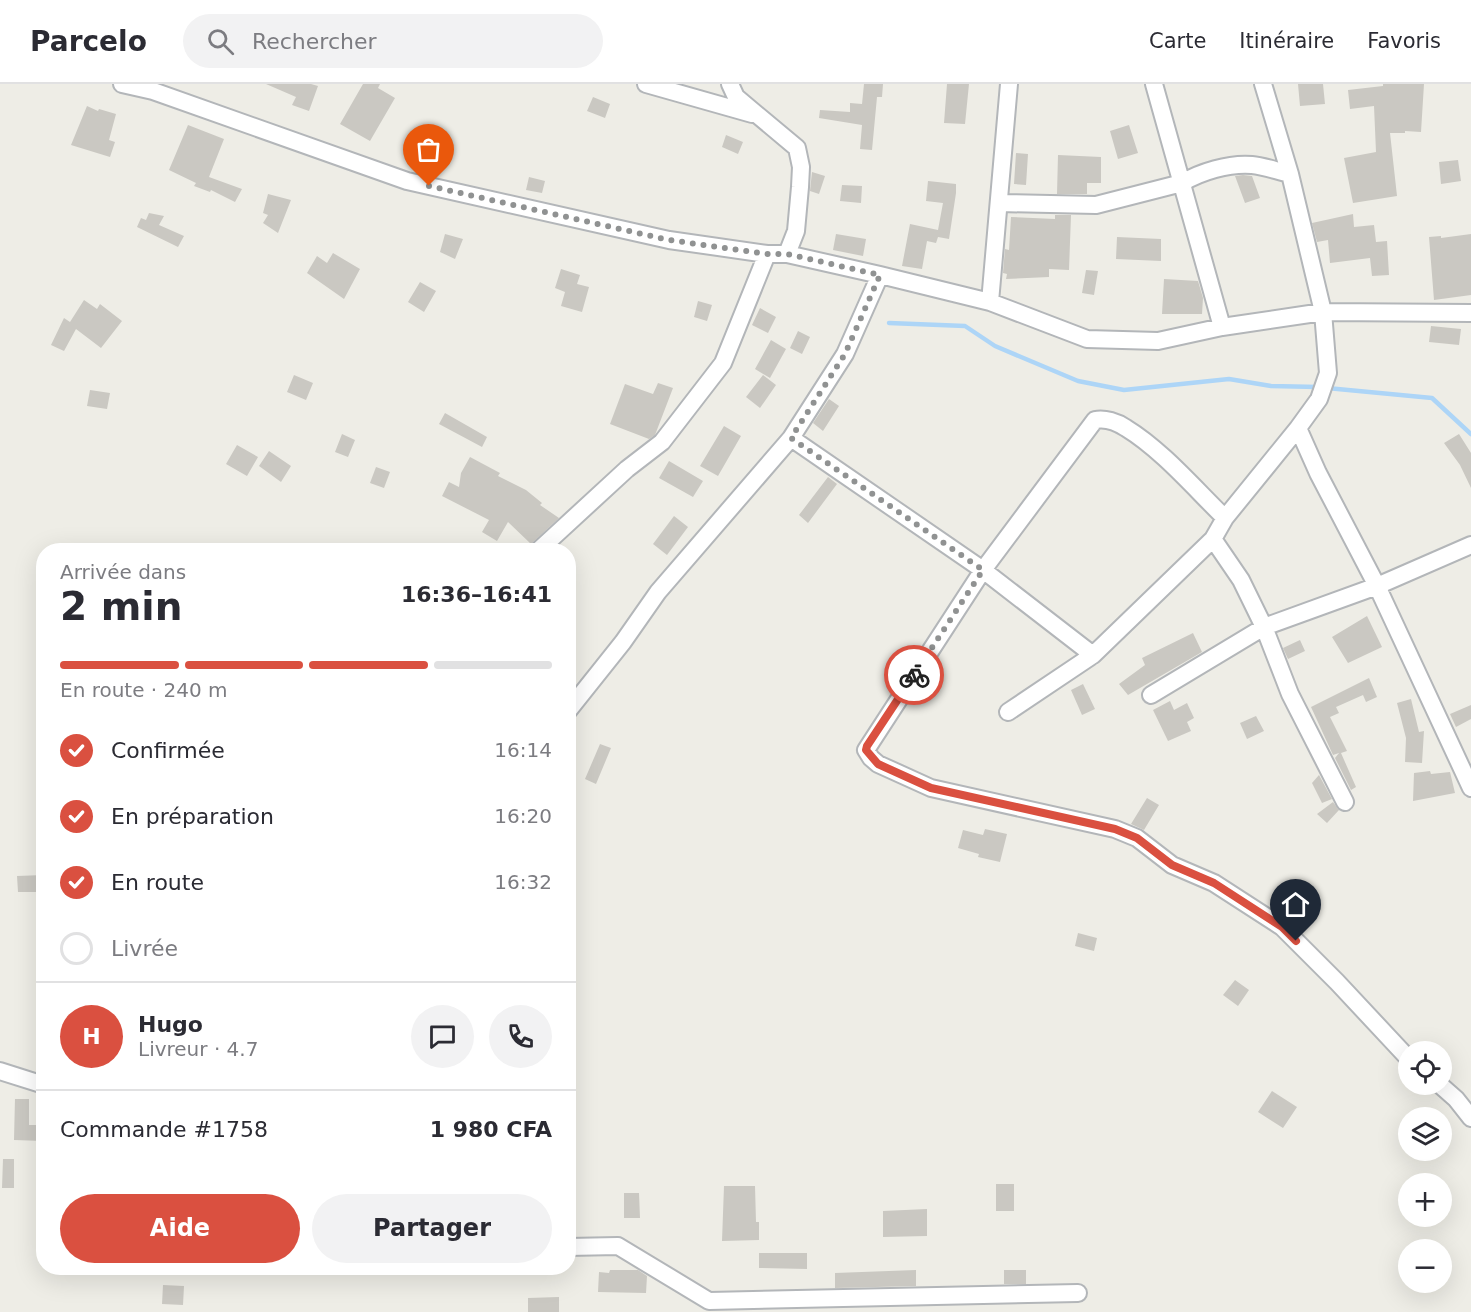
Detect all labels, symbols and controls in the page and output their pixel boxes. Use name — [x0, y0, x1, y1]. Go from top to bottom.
search box — [183, 14, 603, 68]
text: Parcelo — [30, 25, 147, 58]
icon: search — [204, 25, 237, 58]
text: Rechercher — [252, 29, 377, 54]
text: Carte — [1149, 29, 1206, 53]
text: Itinéraire — [1239, 29, 1334, 53]
text: Favoris — [1367, 29, 1441, 53]
pin — [403, 124, 454, 186]
icon: bag — [412, 133, 445, 166]
text: Arrivée dans — [60, 560, 186, 584]
text: 16:36–16:41 — [401, 582, 552, 607]
text: 2 min — [60, 584, 182, 629]
courier — [884, 645, 944, 705]
icon: bike — [898, 659, 931, 692]
text: En route · 240 m — [60, 678, 228, 702]
icon: check — [60, 734, 93, 767]
text: Confirmée — [111, 738, 225, 763]
text: 16:14 — [494, 738, 552, 762]
icon: check — [60, 800, 93, 833]
text: En préparation — [111, 804, 274, 829]
text: 16:20 — [494, 804, 552, 828]
icon: check — [60, 866, 93, 899]
text: En route — [111, 870, 204, 895]
text: 16:32 — [494, 870, 552, 894]
pin — [1270, 879, 1321, 941]
icon: home — [1279, 888, 1312, 921]
text: Livrée — [111, 936, 178, 961]
button: chat — [411, 1005, 474, 1068]
button: phone — [489, 1005, 552, 1068]
text: Hugo — [138, 1012, 203, 1037]
text: H — [82, 1024, 101, 1049]
text: Livreur · 4.7 — [138, 1037, 258, 1061]
map controls — [1398, 1041, 1452, 1293]
button: locate — [1398, 1041, 1452, 1095]
button: layers — [1398, 1107, 1452, 1161]
text: Commande #1758 — [60, 1117, 268, 1142]
text: 1 980 CFA — [430, 1117, 552, 1142]
button: + — [1398, 1173, 1452, 1227]
button: Aide — [60, 1194, 300, 1263]
button: Partager — [312, 1194, 552, 1263]
button: − — [1398, 1239, 1452, 1293]

